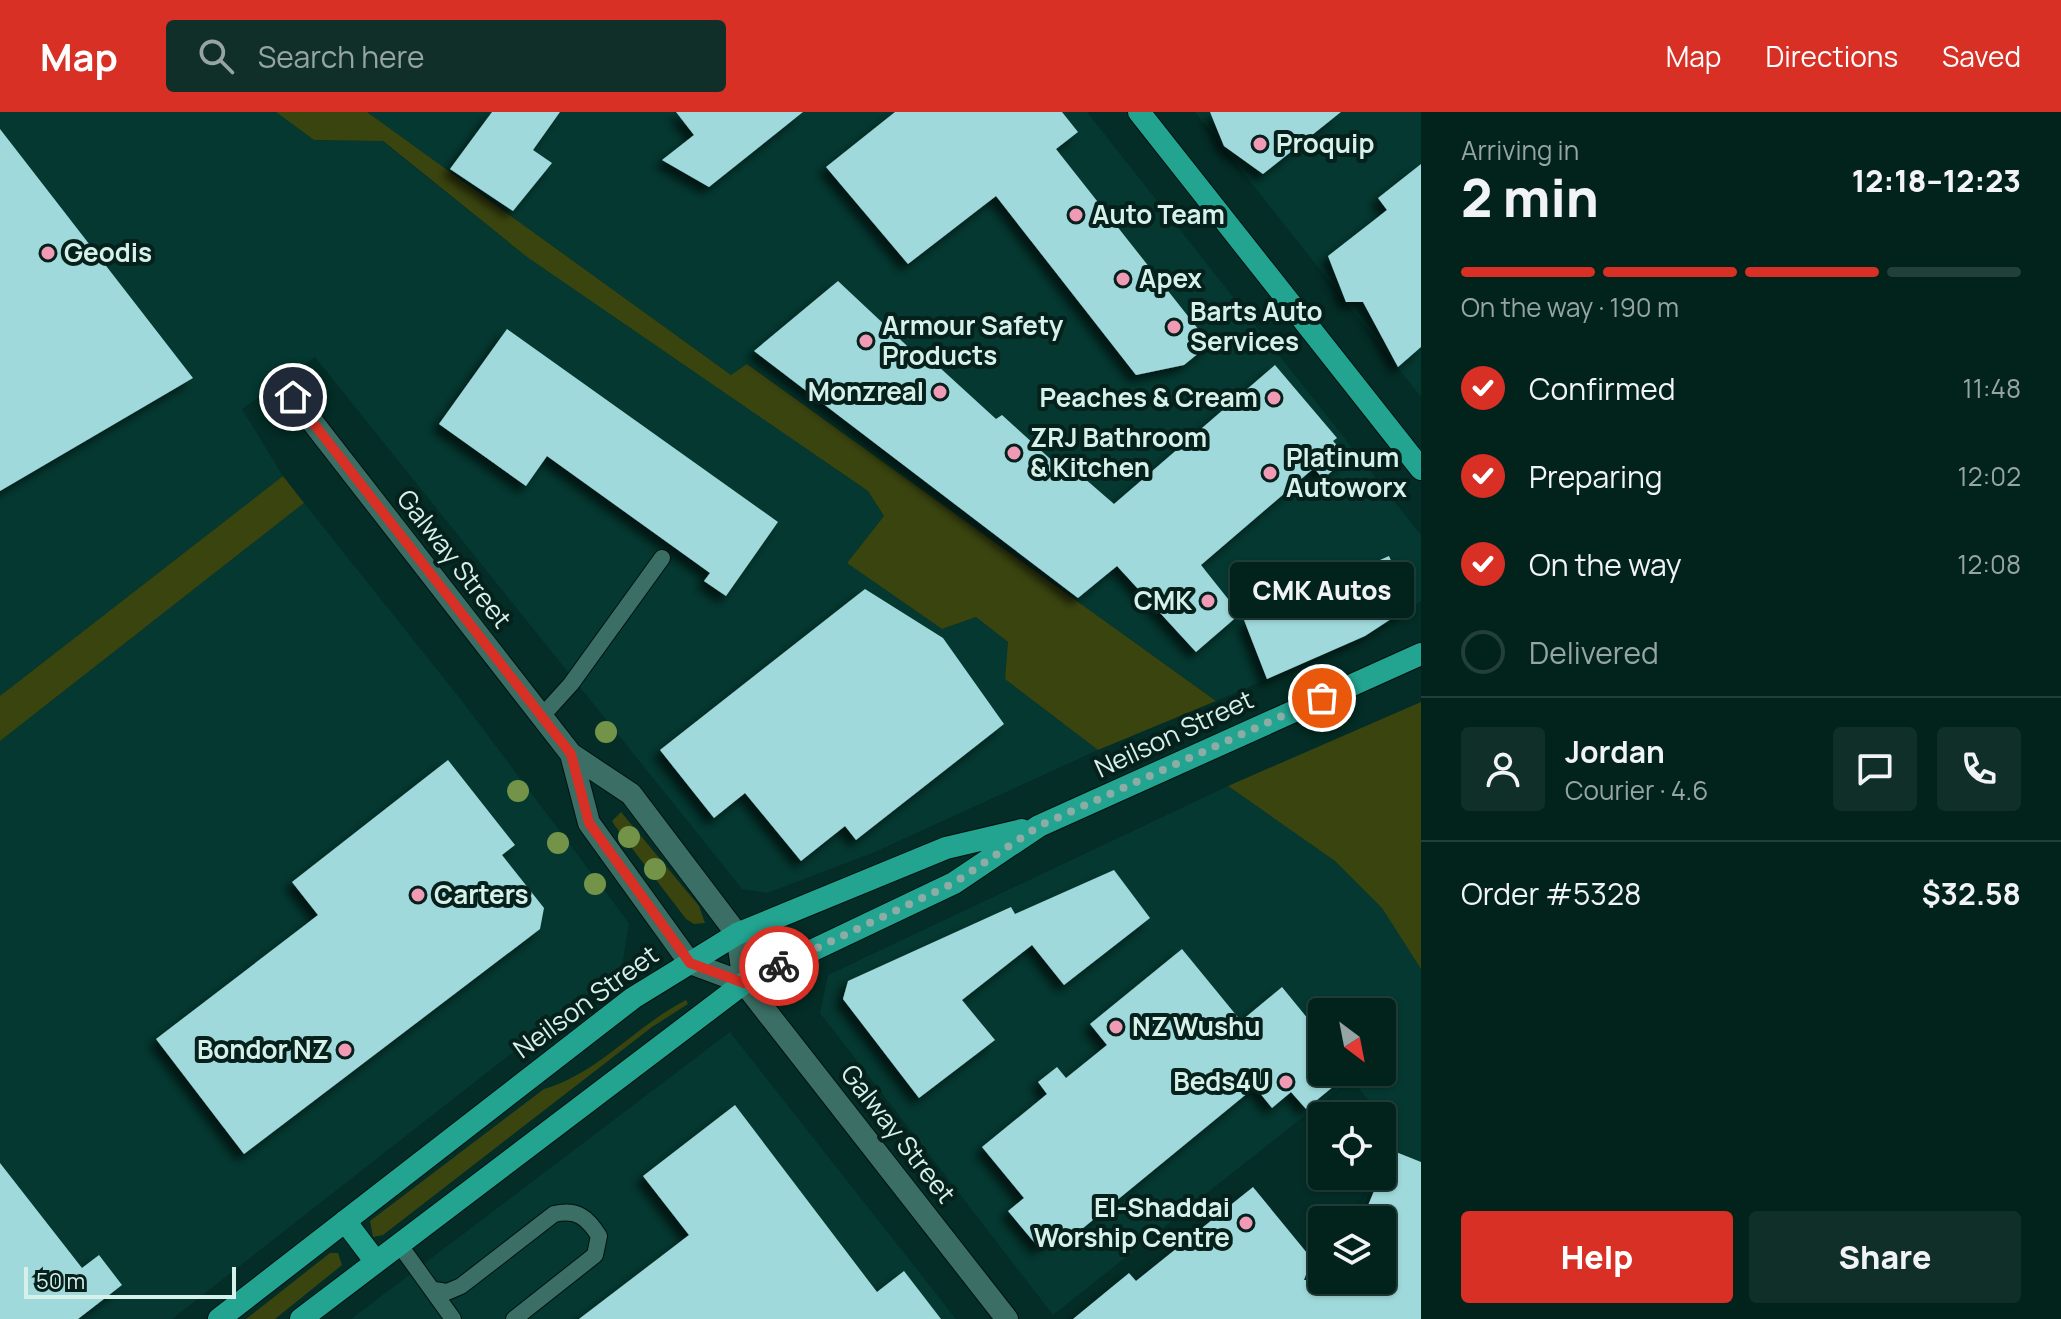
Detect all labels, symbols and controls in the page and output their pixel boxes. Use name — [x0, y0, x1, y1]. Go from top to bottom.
search box — [166, 20, 726, 92]
text: Map — [40, 30, 118, 82]
icon: search — [194, 34, 238, 78]
text: Search here — [258, 36, 425, 77]
text: Map — [1666, 37, 1721, 75]
text: Directions — [1765, 37, 1898, 75]
text: Saved — [1942, 37, 2021, 75]
place label: Proquip — [1276, 125, 1374, 161]
text: Arriving in — [1461, 132, 1579, 168]
marker: Proquip — [1251, 135, 1269, 153]
text: 12:18–12:23 — [1852, 160, 2021, 201]
text: 2 min — [1461, 162, 1599, 233]
place label: Auto Team — [1092, 196, 1225, 232]
marker: Auto Team — [1067, 206, 1085, 224]
place label: Geodis — [64, 234, 152, 270]
marker: Geodis — [39, 244, 57, 262]
place label: Apex — [1139, 260, 1203, 296]
marker: Apex — [1114, 270, 1132, 288]
text: On the way · 190 m — [1461, 289, 1679, 325]
place label: Barts Auto Services — [1190, 293, 1323, 359]
place label: Armour Safety Products — [882, 307, 1064, 373]
marker: Barts Auto Services — [1165, 318, 1183, 336]
marker: Armour Safety Products — [857, 332, 875, 350]
pin — [259, 363, 327, 431]
icon: check — [1461, 366, 1505, 410]
text: Confirmed — [1529, 368, 1676, 409]
text: 11:48 — [1963, 370, 2021, 406]
place label: Monzreal — [808, 373, 924, 409]
icon: home — [271, 375, 315, 419]
place label: Peaches & Cream — [1039, 379, 1258, 415]
marker: Monzreal — [931, 383, 949, 401]
marker: Peaches & Cream — [1265, 389, 1283, 407]
place label: ZRJ Bathroom & Kitchen — [1030, 419, 1207, 485]
place label: Platinum Autoworx — [1286, 439, 1408, 505]
marker: ZRJ Bathroom & Kitchen — [1005, 444, 1023, 462]
icon: check — [1461, 454, 1505, 498]
text: Preparing — [1529, 456, 1663, 497]
text: 12:02 — [1958, 458, 2021, 494]
marker: Platinum Autoworx — [1261, 464, 1279, 482]
street label: Galway Street — [389, 482, 520, 635]
icon: check — [1461, 542, 1505, 586]
text: On the way — [1529, 544, 1682, 585]
text: 12:08 — [1957, 546, 2021, 582]
callout: CMK Autos — [1230, 562, 1414, 618]
text: CMK Autos — [1253, 572, 1391, 608]
place label: CMK — [1134, 582, 1192, 618]
marker: CMK — [1199, 592, 1217, 610]
text: Delivered — [1529, 632, 1659, 673]
pin — [1288, 664, 1356, 732]
icon: bag — [1300, 676, 1344, 720]
street label: Neilson Street — [1088, 681, 1259, 786]
button: person — [1461, 727, 1545, 811]
button: chat — [1833, 727, 1917, 811]
button: phone — [1937, 727, 2021, 811]
text: Jordan — [1565, 731, 1665, 772]
text: Courier · 4.6 — [1565, 772, 1708, 808]
text: Order #5328 — [1461, 873, 1641, 914]
text: $32.58 — [1922, 873, 2021, 914]
place label: Carters — [434, 876, 529, 912]
marker: Carters — [409, 886, 427, 904]
courier — [739, 926, 819, 1006]
street label: Neilson Street — [506, 936, 665, 1066]
icon: bike — [757, 944, 801, 988]
north arrow — [1308, 998, 1396, 1086]
map controls — [1308, 998, 1396, 1294]
place label: NZ Wushu — [1132, 1008, 1261, 1044]
marker: NZ Wushu — [1107, 1018, 1125, 1036]
place label: Bondor NZ — [197, 1031, 329, 1067]
marker: Bondor NZ — [336, 1041, 354, 1059]
street label: Galway Street — [833, 1057, 964, 1210]
place label: Beds4U — [1173, 1063, 1270, 1099]
marker: Beds4U — [1277, 1073, 1295, 1091]
button: locate — [1308, 1102, 1396, 1190]
place label: El-Shaddai Worship Centre — [1034, 1189, 1230, 1255]
button: layers — [1308, 1206, 1396, 1294]
button: Help — [1461, 1211, 1733, 1303]
button: Share — [1749, 1211, 2021, 1303]
marker: El-Shaddai Worship Centre — [1237, 1214, 1255, 1232]
scale bar — [24, 1263, 236, 1299]
text: 50 m — [36, 1266, 85, 1296]

